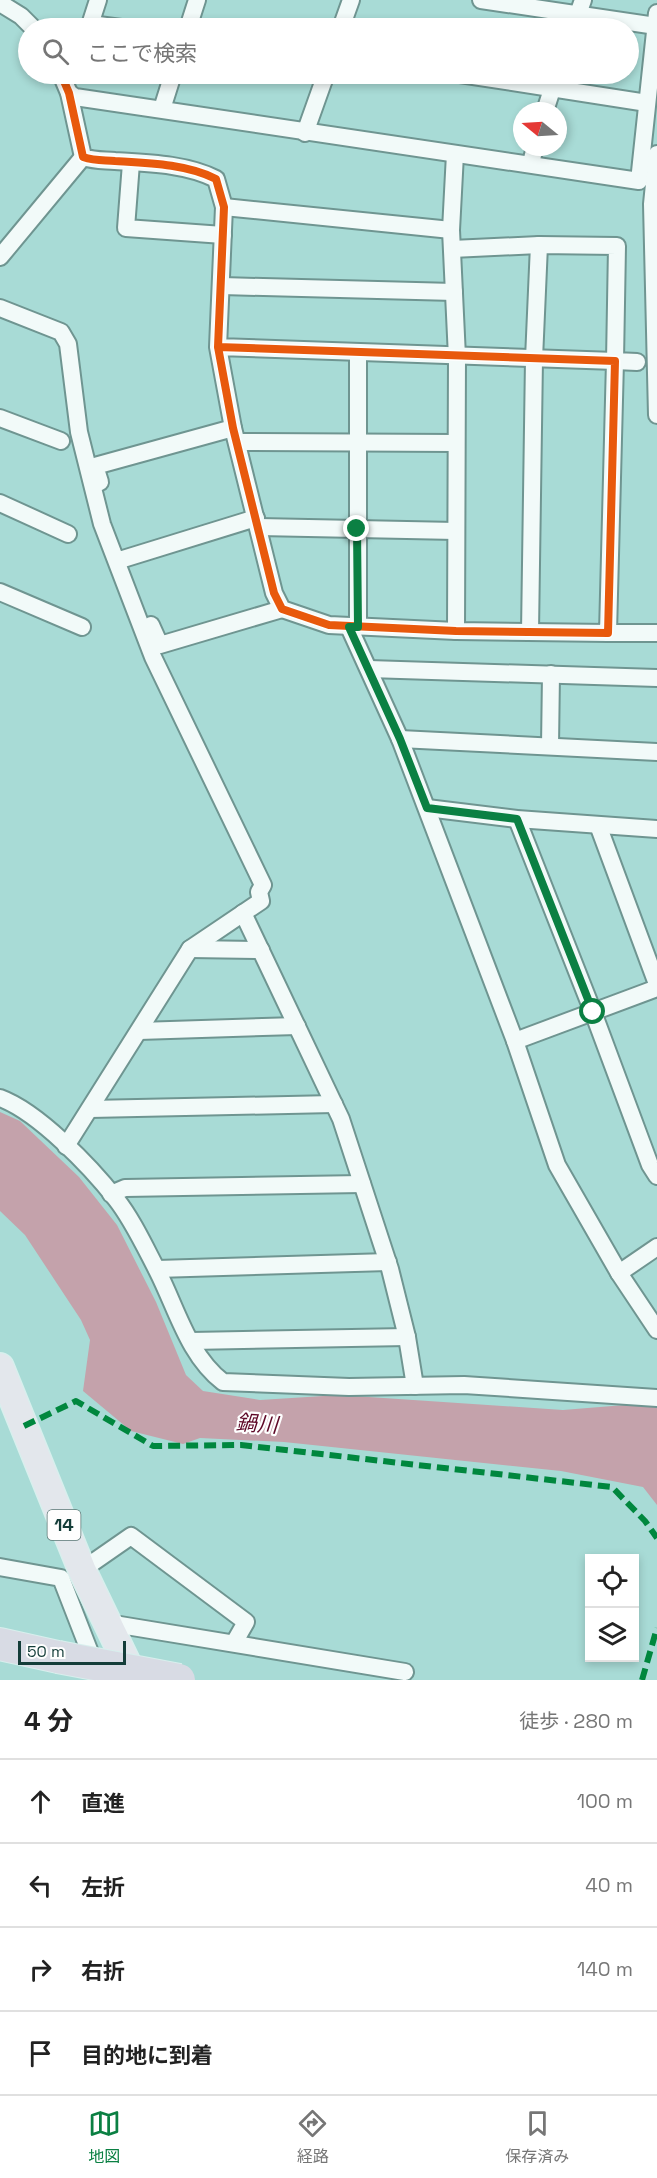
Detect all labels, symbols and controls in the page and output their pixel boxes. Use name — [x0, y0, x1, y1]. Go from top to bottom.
search box — [18, 18, 639, 84]
icon: search — [39, 35, 72, 68]
text: ここで検索 — [87, 39, 197, 67]
north arrow — [513, 102, 567, 156]
route end — [343, 515, 369, 541]
route start — [579, 998, 605, 1024]
water label: 鍋川 — [235, 1409, 281, 1439]
road number: 14 — [48, 1510, 80, 1540]
map controls — [585, 1554, 639, 1662]
button: locate — [585, 1554, 639, 1608]
button: layers — [585, 1608, 639, 1662]
scale bar — [18, 1638, 126, 1666]
text: 50 m — [27, 1641, 65, 1662]
text: 4 分 — [24, 1704, 73, 1738]
text: 徒歩 · 280 m — [519, 1708, 633, 1734]
icon: ahead — [24, 1785, 57, 1818]
text: 100 m — [577, 1788, 633, 1814]
text: 直進 — [81, 1789, 125, 1817]
icon: left — [24, 1869, 57, 1902]
text: 40 m — [585, 1872, 633, 1898]
text: 左折 — [81, 1873, 125, 1901]
icon: right — [24, 1953, 57, 1986]
text: 140 m — [577, 1956, 633, 1982]
text: 右折 — [81, 1957, 125, 1985]
icon: arrive — [24, 2037, 57, 2070]
text: 目的地に到着 — [81, 2041, 213, 2069]
tab: 地図 — [88, 2107, 121, 2167]
tab: 経路 — [296, 2107, 329, 2167]
tab: 保存済み — [505, 2107, 569, 2167]

